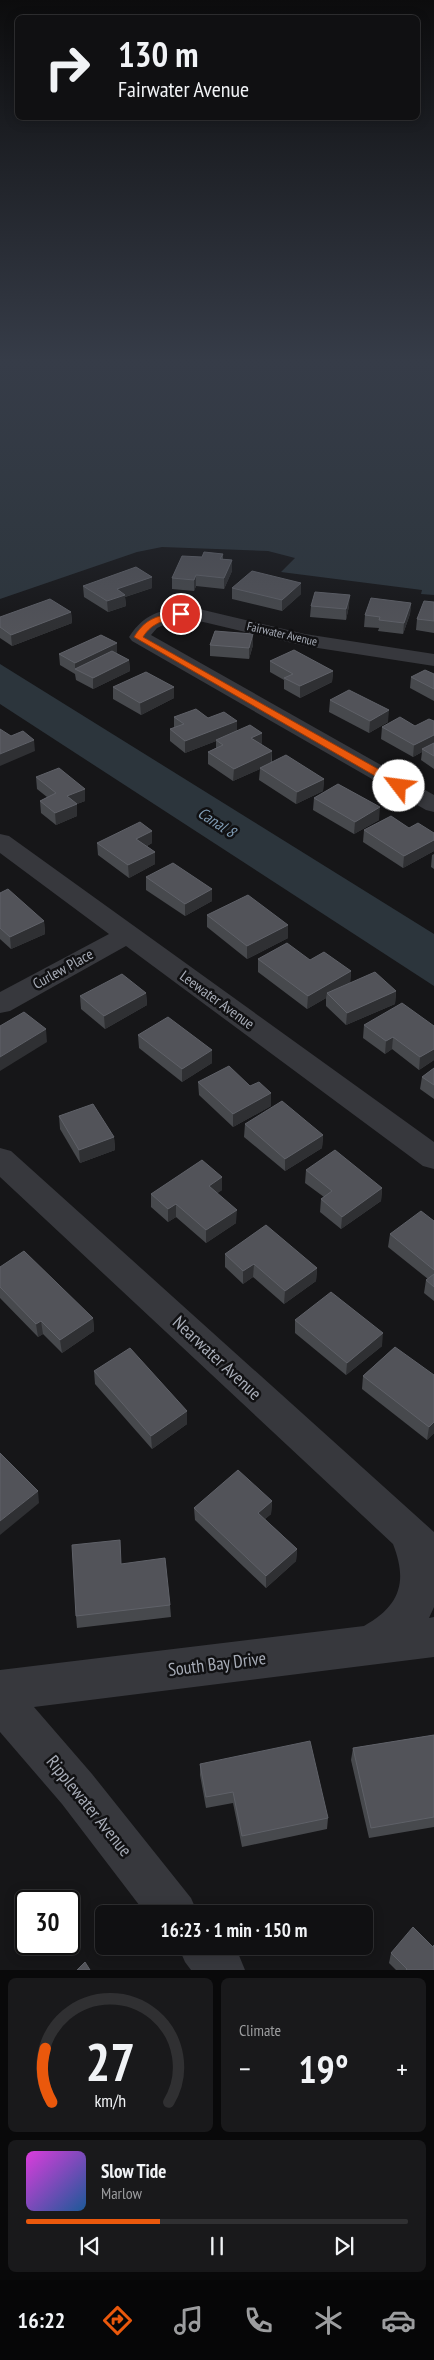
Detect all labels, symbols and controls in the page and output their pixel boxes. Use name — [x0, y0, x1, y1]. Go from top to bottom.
text: 130 m — [118, 31, 199, 77]
icon: right — [35, 35, 100, 100]
text: Fairwater Avenue — [118, 75, 249, 103]
pin — [160, 593, 202, 635]
icon: arrive — [167, 600, 195, 628]
street label: Fairwater Avenue — [246, 618, 319, 649]
position arrow — [372, 759, 424, 811]
water label: Canal 8 — [194, 802, 241, 843]
street label: Curlew Place — [29, 944, 96, 993]
street label: Leewater Avenue — [176, 966, 258, 1033]
street label: Nearwater Avenue — [168, 1311, 267, 1405]
street label: South Bay Drive — [167, 1646, 267, 1681]
street label: Ripplewater Avenue — [42, 1750, 137, 1861]
speed limit sign: 30 — [15, 1890, 80, 1955]
text: 16:23 · 1 min · 150 m — [161, 1918, 307, 1942]
text: Climate — [239, 2020, 281, 2040]
text: 27 — [86, 2028, 135, 2095]
text: 19° — [298, 2044, 349, 2093]
text: − — [239, 2050, 251, 2087]
text: + — [396, 2050, 408, 2087]
text: km/h — [95, 2089, 126, 2112]
text: Slow Tide — [101, 2159, 166, 2183]
text: Marlow — [101, 2183, 142, 2203]
icon: previous — [76, 2232, 104, 2260]
icon: pause — [203, 2232, 231, 2260]
icon: next — [330, 2232, 358, 2260]
icon: directions — [100, 2303, 135, 2338]
icon: music — [171, 2303, 206, 2338]
icon: phone — [241, 2303, 276, 2338]
icon: climate — [311, 2303, 346, 2338]
icon: car — [381, 2303, 416, 2338]
text: 16:22 — [18, 2306, 65, 2334]

